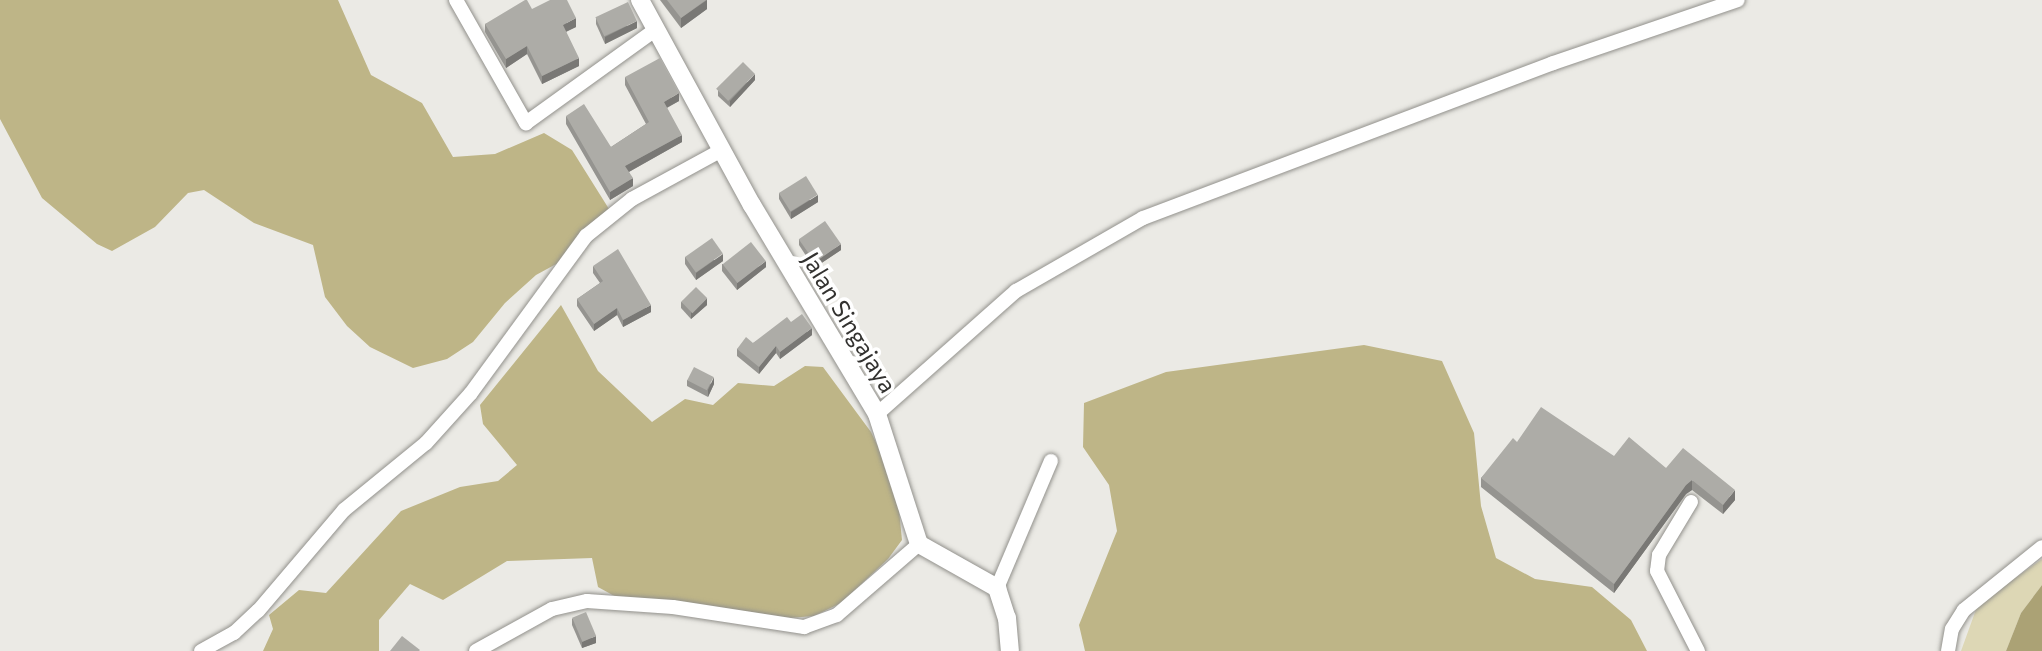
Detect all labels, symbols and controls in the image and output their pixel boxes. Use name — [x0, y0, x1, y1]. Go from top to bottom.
street label: Jalan Singajaya — [797, 246, 903, 398]

